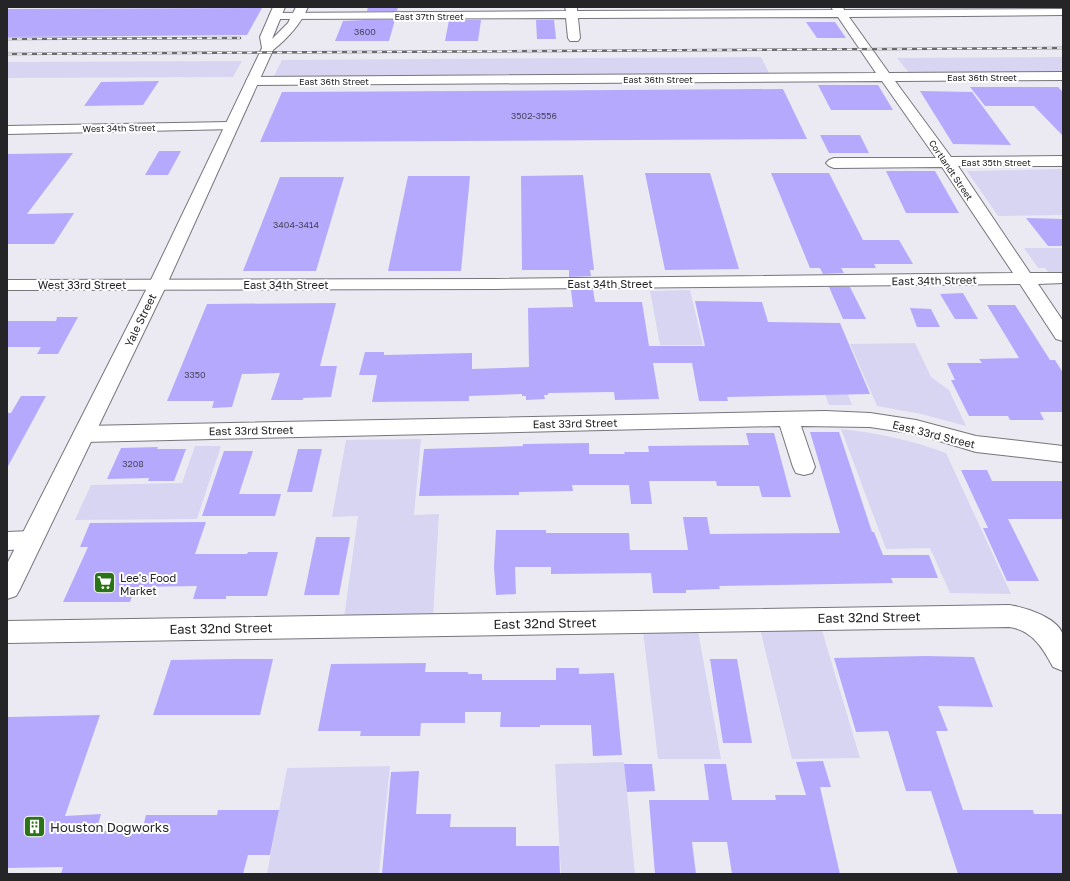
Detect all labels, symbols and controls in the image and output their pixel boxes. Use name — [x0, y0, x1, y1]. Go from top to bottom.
street label: East 37th Street — [394, 11, 464, 22]
house number: 3600 — [354, 26, 376, 37]
street label: East 36th Street — [947, 72, 1017, 83]
street label: East 36th Street — [623, 74, 693, 85]
street label: East 36th Street — [299, 76, 369, 87]
house number: 3502-3556 — [511, 110, 557, 121]
street label: West 34th Street — [82, 122, 156, 134]
street label: Cortlandt Street — [927, 138, 975, 203]
street label: East 35th Street — [961, 157, 1031, 168]
house number: 3404-3414 — [273, 219, 319, 230]
street label: East 34th Street — [891, 273, 977, 287]
street label: East 34th Street — [567, 277, 653, 290]
street label: West 33rd Street — [38, 278, 126, 291]
street label: East 34th Street — [243, 278, 329, 291]
street label: Yale Street — [122, 291, 158, 349]
house number: 3350 — [184, 369, 206, 380]
street label: East 33rd Street — [532, 416, 618, 430]
street label: East 33rd Street — [891, 417, 977, 451]
street label: East 33rd Street — [208, 423, 294, 437]
house number: 3208 — [122, 458, 144, 469]
supermarket icon: Lee's Food Market — [91, 570, 117, 596]
place label: Lee's Food Market — [120, 571, 176, 597]
street label: East 32nd Street — [817, 608, 921, 626]
street label: East 32nd Street — [493, 614, 597, 632]
street label: East 32nd Street — [169, 619, 273, 637]
building icon: Houston Dogworks — [21, 814, 47, 840]
place label: Houston Dogworks — [50, 819, 169, 835]

